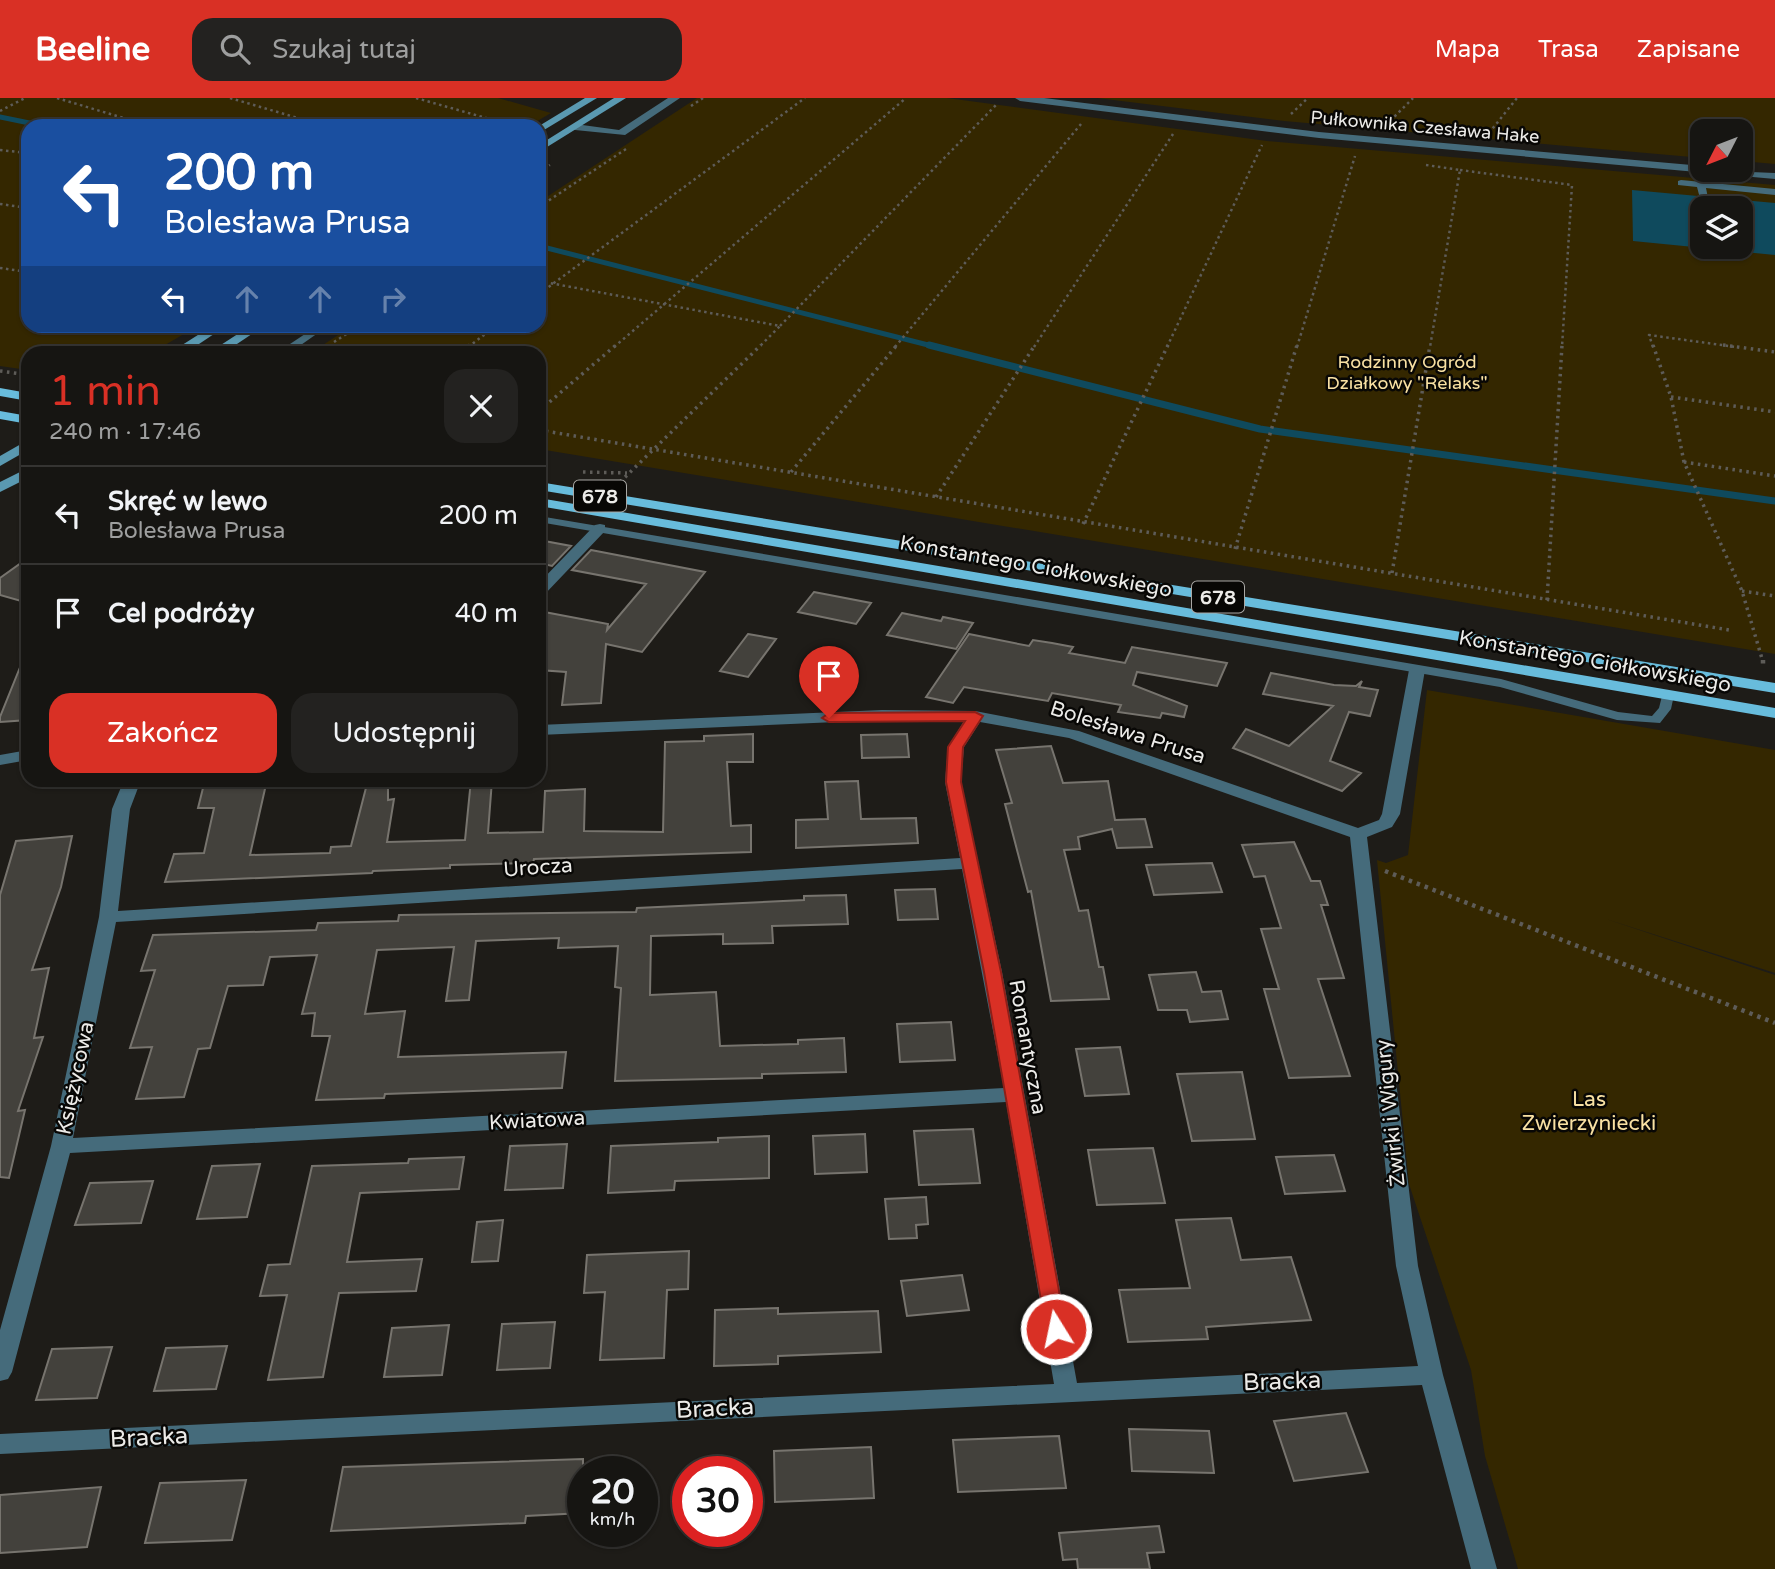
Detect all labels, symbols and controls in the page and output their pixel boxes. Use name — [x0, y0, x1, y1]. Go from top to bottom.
search box — [192, 18, 682, 81]
text: Beeline — [35, 30, 150, 69]
icon: search — [216, 30, 254, 68]
text: Szukaj tutaj — [272, 34, 416, 65]
text: Mapa — [1435, 35, 1500, 64]
text: Trasa — [1538, 35, 1599, 64]
text: Zapisane — [1637, 35, 1740, 64]
street label: Pułkownika Czesława Hake — [1310, 106, 1540, 148]
north arrow — [1690, 119, 1754, 182]
map controls — [1690, 119, 1753, 259]
text: 200 m — [164, 144, 314, 203]
icon: left — [49, 147, 140, 238]
button: layers — [1690, 196, 1753, 259]
text: Bolesława Prusa — [164, 204, 411, 242]
icon: left — [155, 280, 193, 318]
icon: ahead — [228, 280, 266, 318]
icon: ahead — [301, 280, 339, 318]
icon: right — [374, 280, 412, 318]
park label: Rodzinny Ogród Działkowy "Relaks" — [1326, 351, 1488, 394]
text: 1 min — [49, 366, 161, 417]
button: close — [444, 369, 518, 443]
text: 240 m · 17:46 — [49, 418, 201, 446]
road number: 678 — [574, 480, 626, 512]
text: Skręć w lewo — [108, 486, 268, 517]
icon: left — [49, 496, 87, 534]
text: 200 m — [438, 500, 518, 531]
text: Bolesława Prusa — [108, 517, 285, 545]
street label: Konstantego Ciołkowskiego — [898, 530, 1174, 603]
road number: 678 — [1192, 582, 1244, 612]
icon: arrive — [49, 594, 87, 632]
text: Cel podróży — [108, 598, 255, 629]
text: 40 m — [455, 598, 518, 629]
street label: Konstantego Ciołkowskiego — [1457, 625, 1733, 698]
pin — [799, 646, 859, 718]
icon: arrive — [810, 657, 848, 695]
button: Zakończ — [49, 693, 277, 773]
button: Udostępnij — [291, 693, 518, 773]
street label: Bolesława Prusa — [1047, 696, 1209, 769]
street label: Urocza — [502, 853, 574, 882]
street label: Romantyczna — [1003, 978, 1052, 1117]
street label: Księżycowa — [51, 1019, 100, 1137]
street label: Żwirki i Wigury — [1370, 1038, 1411, 1188]
park label: Las Zwierzyniecki — [1522, 1087, 1656, 1136]
street label: Kwiatowa — [488, 1105, 586, 1136]
position arrow — [1019, 1292, 1093, 1366]
street label: Bracka — [1242, 1366, 1322, 1397]
street label: Bracka — [675, 1392, 755, 1425]
street label: Bracka — [109, 1421, 189, 1454]
speed limit sign: 30 — [672, 1456, 763, 1547]
text: 20 — [591, 1471, 634, 1513]
text: km/h — [590, 1508, 635, 1530]

